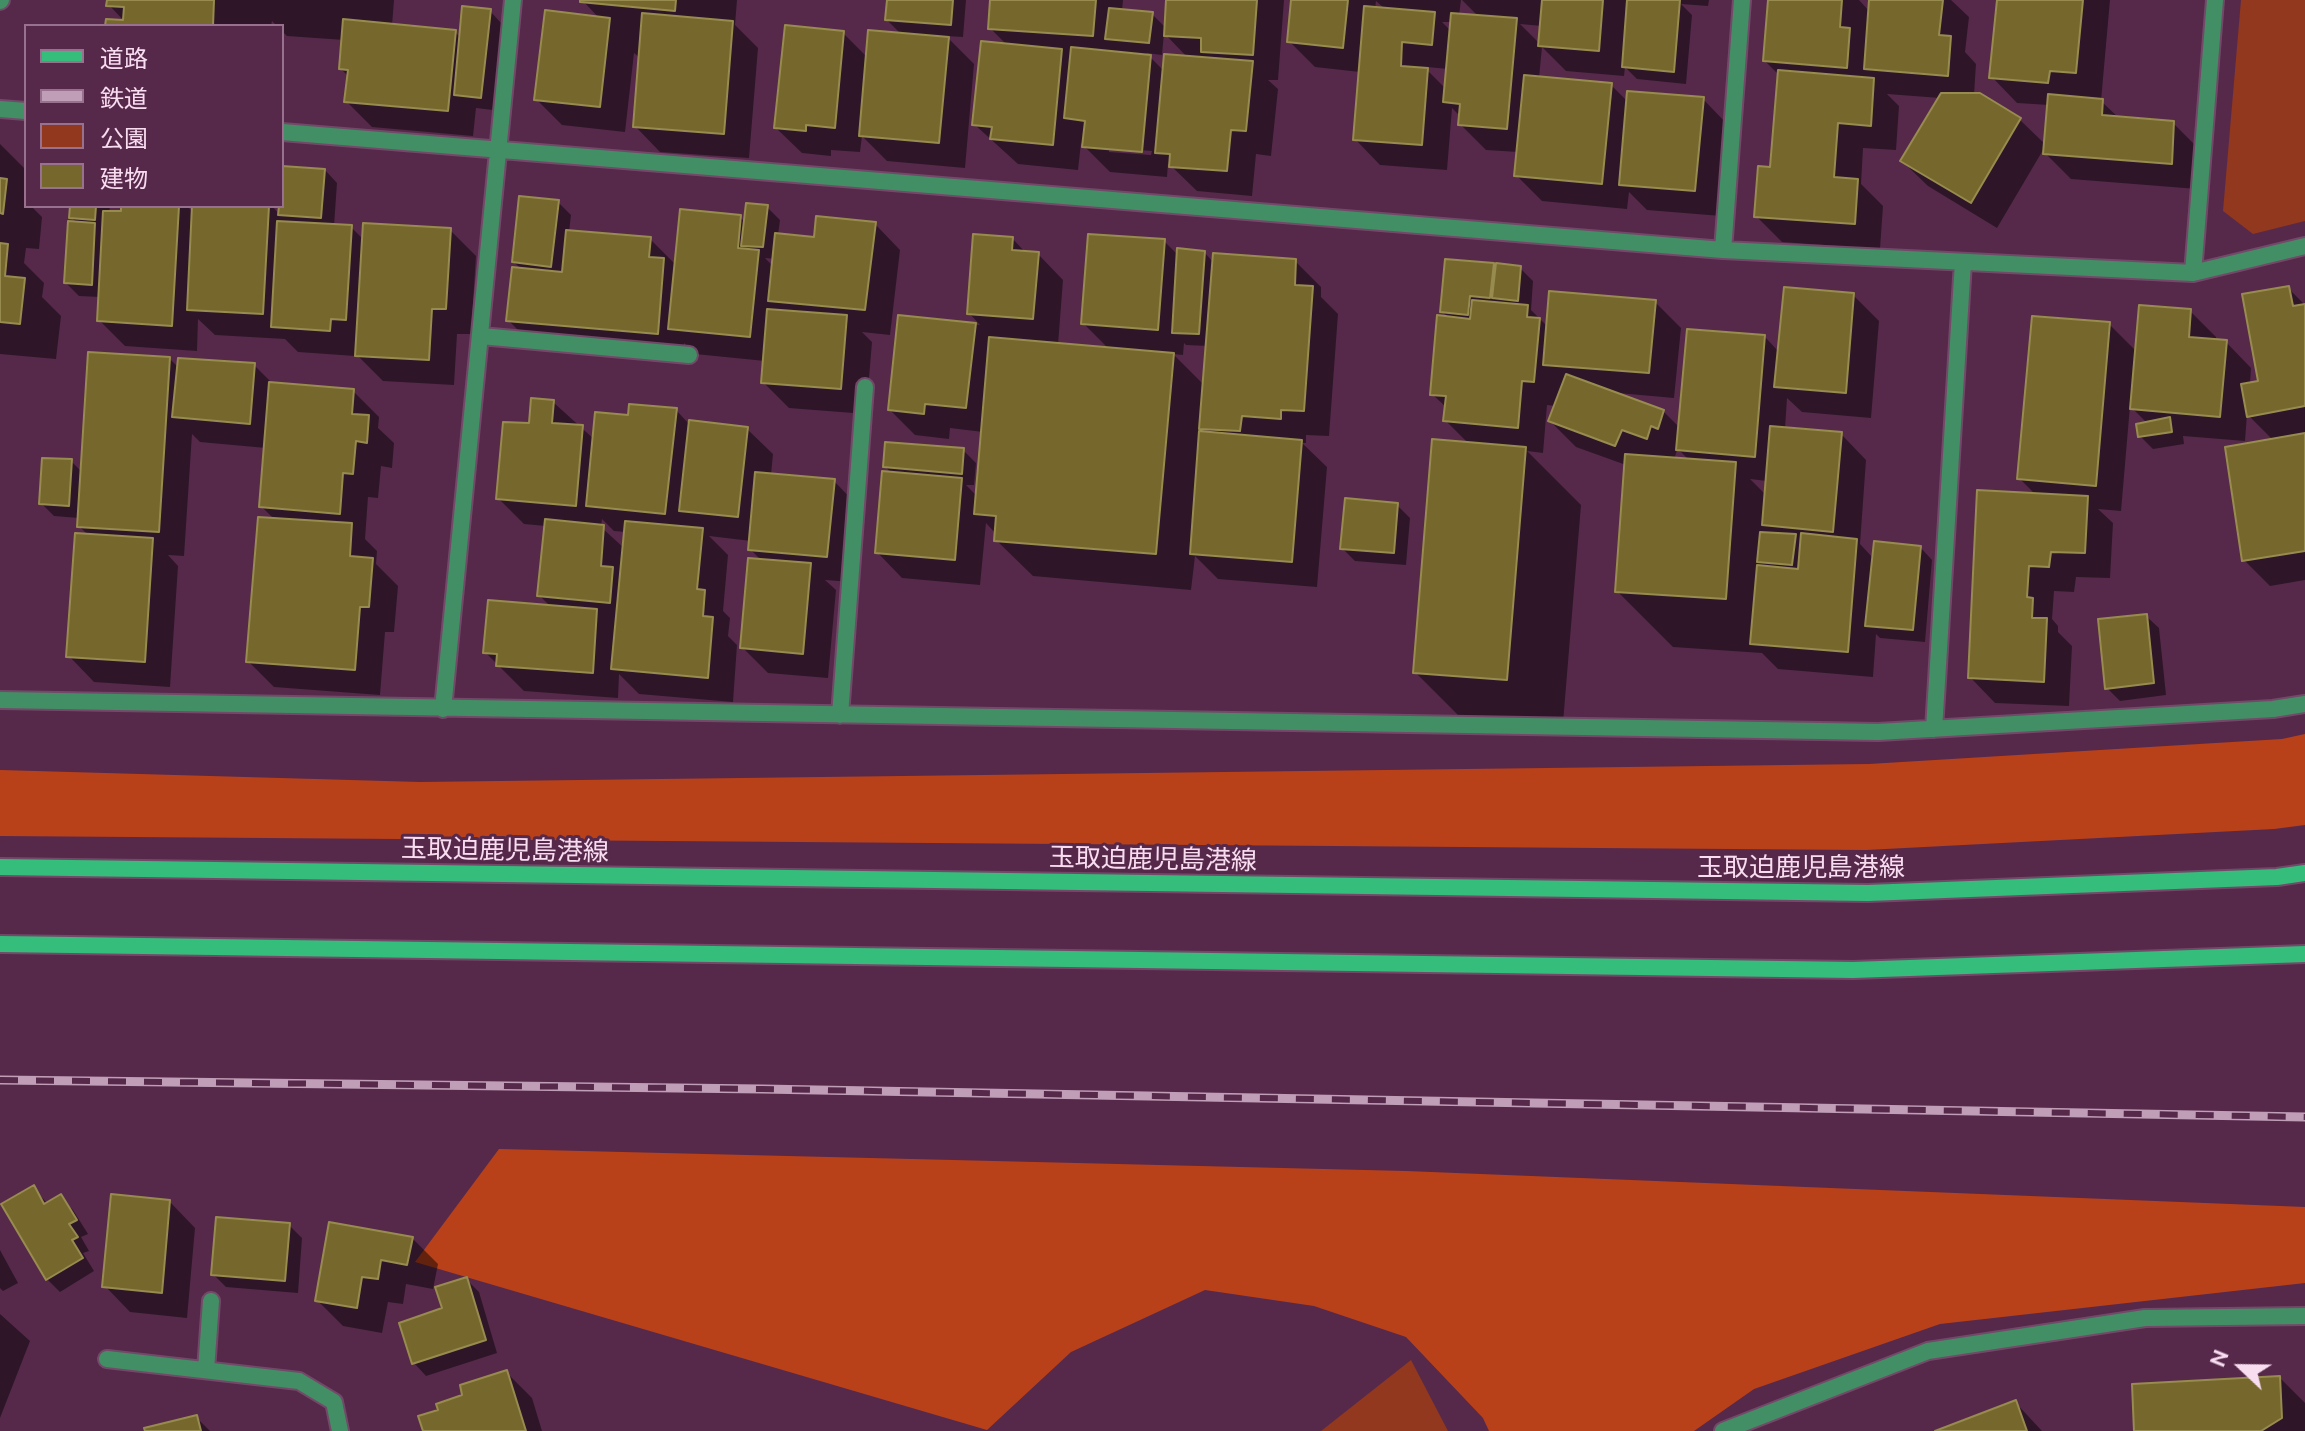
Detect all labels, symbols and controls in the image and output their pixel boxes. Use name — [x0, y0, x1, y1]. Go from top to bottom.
legend — [24, 24, 284, 208]
text: 道路 — [100, 45, 148, 72]
text: 鉄道 — [100, 85, 148, 112]
text: 公園 — [100, 125, 148, 152]
text: 建物 — [100, 165, 148, 192]
street label: 玉取迫鹿児島港線 — [401, 833, 609, 867]
street label: 玉取迫鹿児島港線 — [1049, 842, 1257, 876]
street label: 玉取迫鹿児島港線 — [1697, 851, 1905, 883]
north arrow — [2201, 1327, 2281, 1407]
text: N — [2204, 1346, 2233, 1370]

